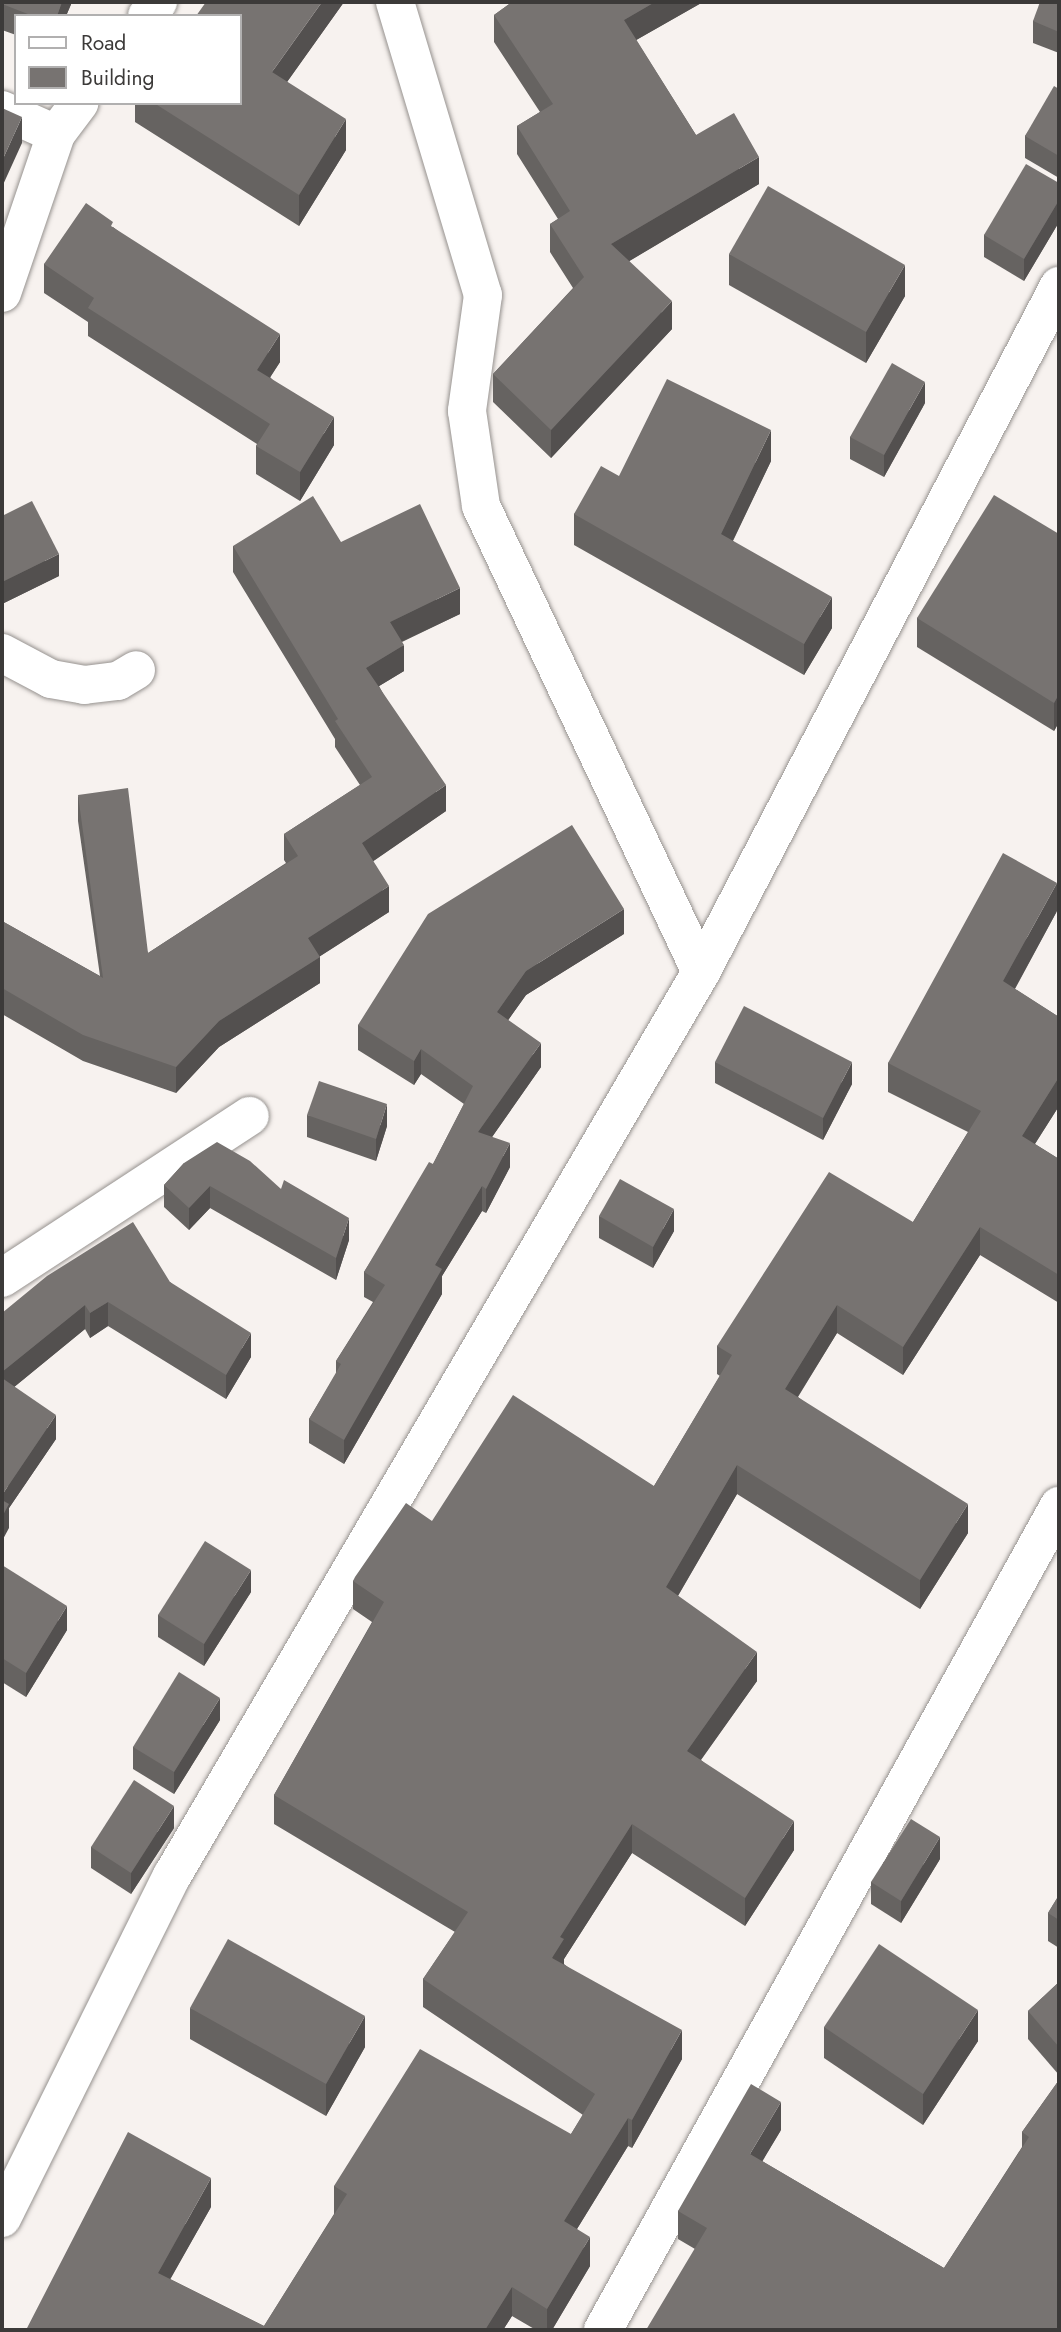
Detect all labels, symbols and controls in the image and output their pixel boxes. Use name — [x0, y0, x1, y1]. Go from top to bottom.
legend — [14, 14, 242, 105]
text: Road — [81, 28, 126, 58]
text: Building — [81, 63, 154, 93]

